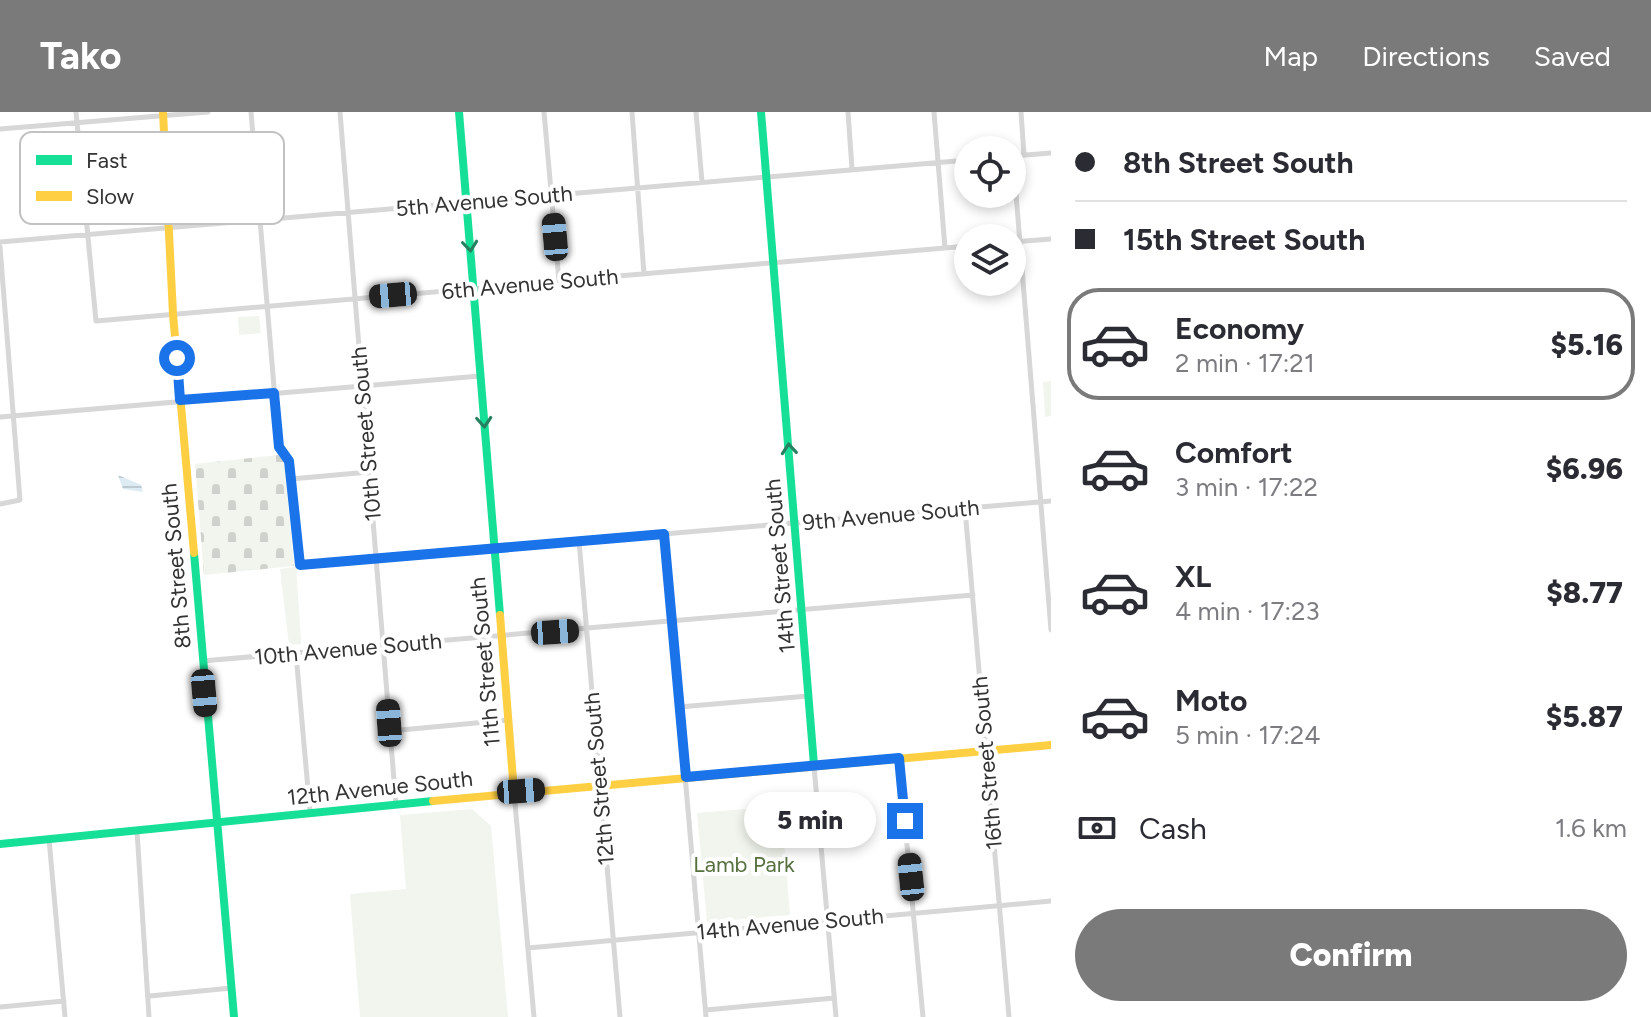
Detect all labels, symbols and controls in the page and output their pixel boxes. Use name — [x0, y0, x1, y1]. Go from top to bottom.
text: Tako — [40, 33, 121, 79]
text: Map — [1264, 39, 1318, 73]
text: Directions — [1362, 39, 1490, 73]
text: Saved — [1534, 39, 1611, 73]
legend — [20, 132, 284, 224]
map controls — [954, 136, 1026, 296]
button: locate — [954, 136, 1026, 208]
text: 8th Street South — [1123, 144, 1354, 181]
text: Fast — [86, 147, 128, 174]
street label: 5th Avenue South — [394, 180, 574, 222]
text: Slow — [86, 183, 135, 210]
car — [541, 212, 569, 262]
text: 15th Street South — [1123, 221, 1365, 258]
button: layers — [954, 224, 1026, 296]
one-way arrow — [462, 239, 479, 252]
street label: 6th Avenue South — [440, 263, 620, 305]
car — [368, 281, 418, 309]
icon: car — [1079, 308, 1151, 380]
text: Economy — [1175, 310, 1304, 347]
text: $5.16 — [1551, 326, 1623, 363]
route start — [159, 340, 195, 376]
street label: 10th Street South — [345, 345, 387, 523]
text: 2 min · 17:21 — [1175, 347, 1315, 379]
one-way arrow — [475, 416, 492, 429]
icon: car — [1079, 432, 1151, 504]
text: Comfort — [1175, 434, 1293, 471]
one-way arrow — [780, 442, 797, 455]
text: $6.96 — [1546, 450, 1623, 487]
text: 3 min · 17:22 — [1175, 471, 1318, 503]
street label: 14th Street South — [759, 478, 801, 654]
street label: 8th Street South — [155, 482, 197, 650]
street label: 9th Avenue South — [801, 494, 981, 536]
icon: car — [1079, 556, 1151, 628]
text: XL — [1175, 558, 1211, 595]
text: $8.77 — [1546, 574, 1623, 611]
street label: 11th Street South — [464, 576, 506, 748]
text: 4 min · 17:23 — [1175, 595, 1320, 627]
car — [530, 618, 580, 646]
street label: 10th Avenue South — [253, 627, 443, 671]
car — [190, 668, 218, 718]
street label: 16th Street South — [966, 675, 1008, 851]
icon: car — [1079, 680, 1151, 752]
text: Moto — [1175, 682, 1247, 719]
street label: 12th Street South — [578, 691, 620, 867]
car — [375, 698, 403, 748]
text: $5.87 — [1546, 698, 1623, 735]
text: 5 min · 17:24 — [1175, 719, 1320, 751]
street label: 12th Avenue South — [286, 765, 474, 811]
car — [496, 777, 546, 805]
callout: 5 min — [745, 793, 877, 849]
route end — [887, 803, 923, 839]
text: 5 min — [777, 804, 843, 836]
icon: cash — [1075, 806, 1119, 850]
text: Cash — [1139, 810, 1207, 847]
text: 1.6 km — [1555, 812, 1627, 844]
park label: Lamb Park — [693, 851, 795, 878]
car — [897, 852, 925, 902]
street label: 14th Avenue South — [695, 902, 885, 946]
button: Confirm — [1075, 909, 1627, 1001]

